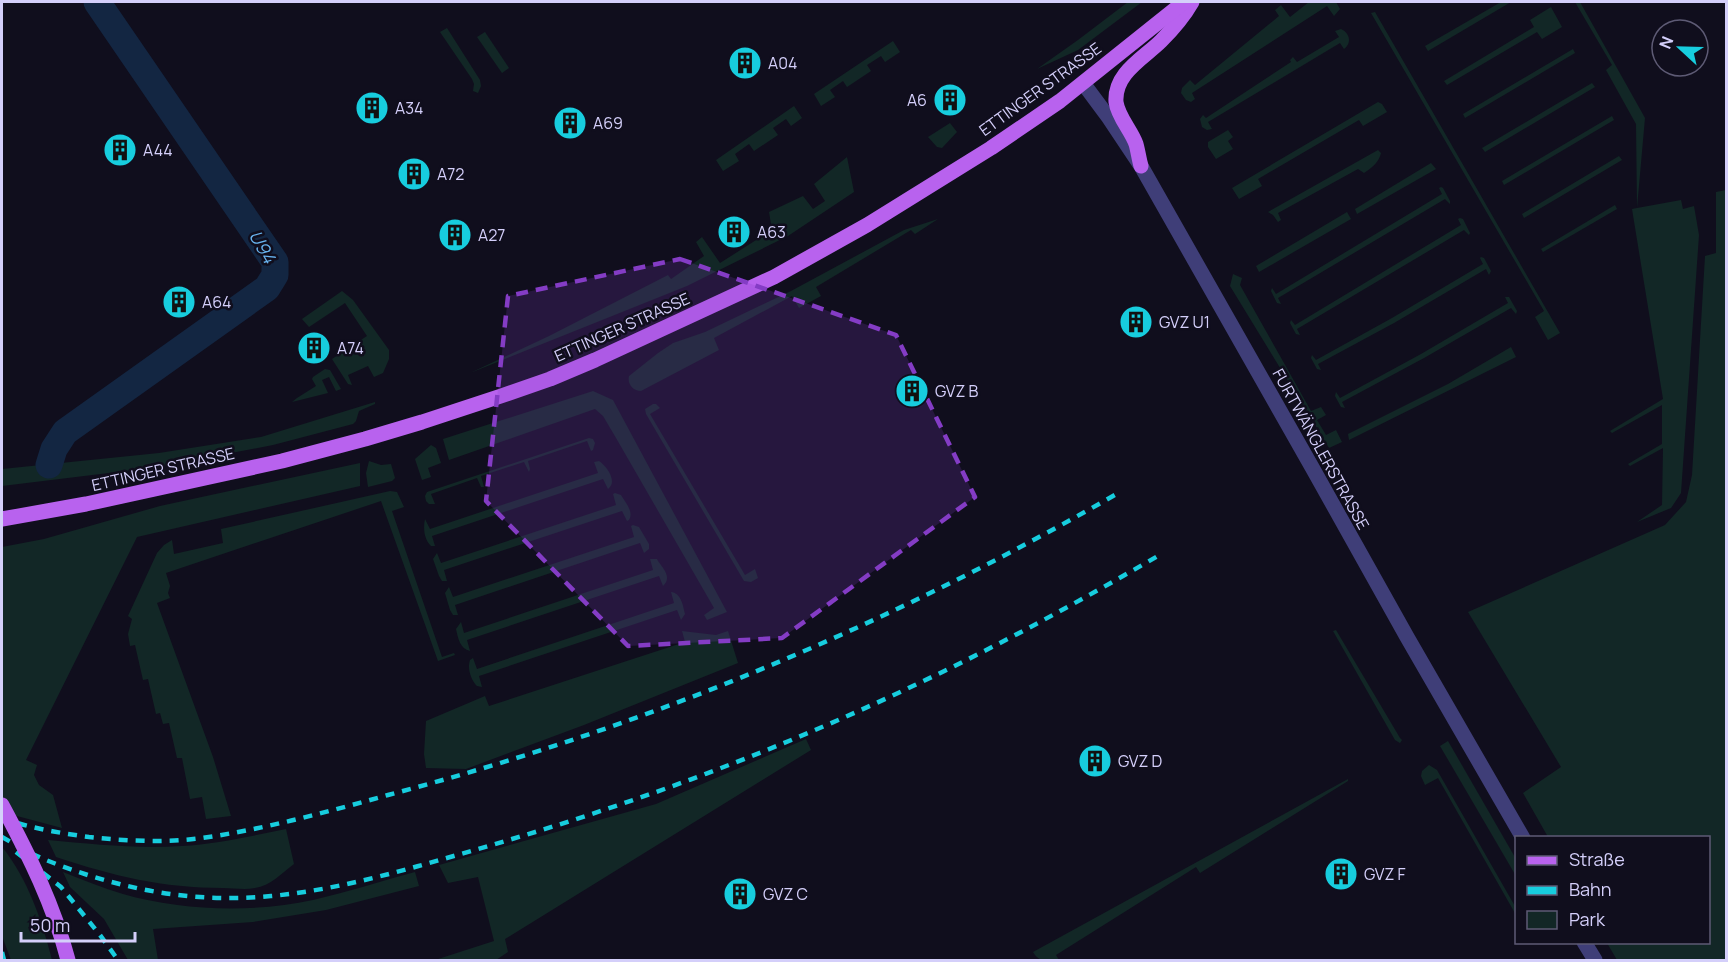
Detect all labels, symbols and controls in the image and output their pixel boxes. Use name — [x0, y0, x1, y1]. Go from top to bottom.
north arrow — [1650, 18, 1710, 78]
text: N — [1654, 33, 1678, 52]
street label: ETTINGER STRASSE — [974, 37, 1106, 141]
building icon: A04 — [727, 45, 763, 81]
place label: A04 — [768, 52, 797, 74]
building icon: A6 — [932, 82, 968, 118]
place label: A6 — [907, 89, 927, 111]
building icon: A34 — [354, 90, 390, 126]
place label: A34 — [395, 97, 423, 119]
building icon: A69 — [552, 105, 588, 141]
place label: A69 — [593, 112, 623, 134]
building icon: A44 — [102, 132, 138, 168]
place label: A44 — [143, 139, 173, 161]
building icon: A72 — [396, 156, 432, 192]
place label: A72 — [437, 163, 464, 185]
building icon: A63 — [716, 214, 752, 250]
building icon: A27 — [437, 217, 473, 253]
place label: A63 — [757, 221, 786, 243]
place label: A27 — [478, 224, 505, 246]
water label: U94 — [244, 226, 282, 268]
building icon: A64 — [161, 284, 197, 320]
street label: ETTINGER STRASSE — [551, 287, 693, 367]
place label: A64 — [202, 291, 232, 313]
building icon: GVZ U1 — [1118, 304, 1154, 340]
place label: GVZ U1 — [1159, 311, 1210, 333]
building icon: A74 — [296, 330, 332, 366]
place label: A74 — [337, 337, 364, 359]
street label: FURTWÄNGLERSTRASSE — [1268, 365, 1374, 533]
building icon: GVZ B — [894, 373, 930, 409]
place label: GVZ B — [935, 380, 978, 402]
street label: ETTINGER STRASSE — [89, 442, 237, 496]
building icon: GVZ D — [1077, 743, 1113, 779]
place label: GVZ D — [1118, 750, 1162, 772]
legend — [1515, 836, 1710, 944]
text: Straße — [1569, 847, 1625, 871]
building icon: GVZ F — [1323, 856, 1359, 892]
place label: GVZ F — [1364, 863, 1406, 885]
building icon: GVZ C — [722, 876, 758, 912]
text: Bahn — [1569, 877, 1611, 901]
place label: GVZ C — [763, 883, 808, 905]
scale bar — [21, 905, 135, 943]
text: Park — [1569, 907, 1606, 931]
text: 50 m — [30, 913, 70, 937]

